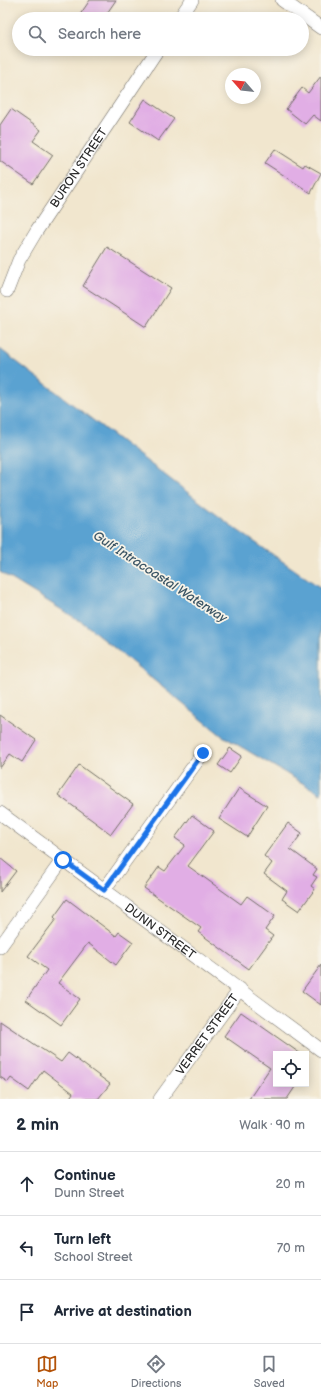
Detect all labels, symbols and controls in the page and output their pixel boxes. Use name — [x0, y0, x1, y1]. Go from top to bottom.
search box — [12, 12, 309, 56]
icon: search — [26, 23, 48, 45]
text: Search here — [58, 25, 141, 44]
north arrow — [225, 68, 261, 104]
street label: BURON STREET — [47, 125, 111, 211]
water label: Gulf Intracoastal Waterway — [90, 528, 231, 627]
route end — [194, 744, 212, 762]
route start — [54, 851, 72, 869]
street label: DUNN STREET — [122, 900, 199, 963]
street label: VERRET STREET — [173, 990, 242, 1078]
map controls — [273, 1051, 309, 1087]
button: locate — [273, 1051, 309, 1087]
text: 2 min — [16, 1115, 59, 1135]
text: Walk · 90 m — [239, 1117, 305, 1133]
text: Continue — [54, 1166, 116, 1185]
icon: ahead — [16, 1173, 38, 1195]
text: 20 m — [275, 1176, 305, 1192]
text: Dunn Street — [54, 1185, 124, 1201]
text: Turn left — [54, 1230, 111, 1249]
icon: left — [16, 1237, 38, 1259]
text: 70 m — [277, 1240, 305, 1256]
text: School Street — [54, 1249, 133, 1265]
icon: arrive — [16, 1301, 38, 1323]
text: Arrive at destination — [54, 1302, 192, 1321]
tab: Map — [36, 1353, 58, 1390]
tab: Directions — [131, 1353, 181, 1390]
tab: Saved — [254, 1353, 285, 1390]

